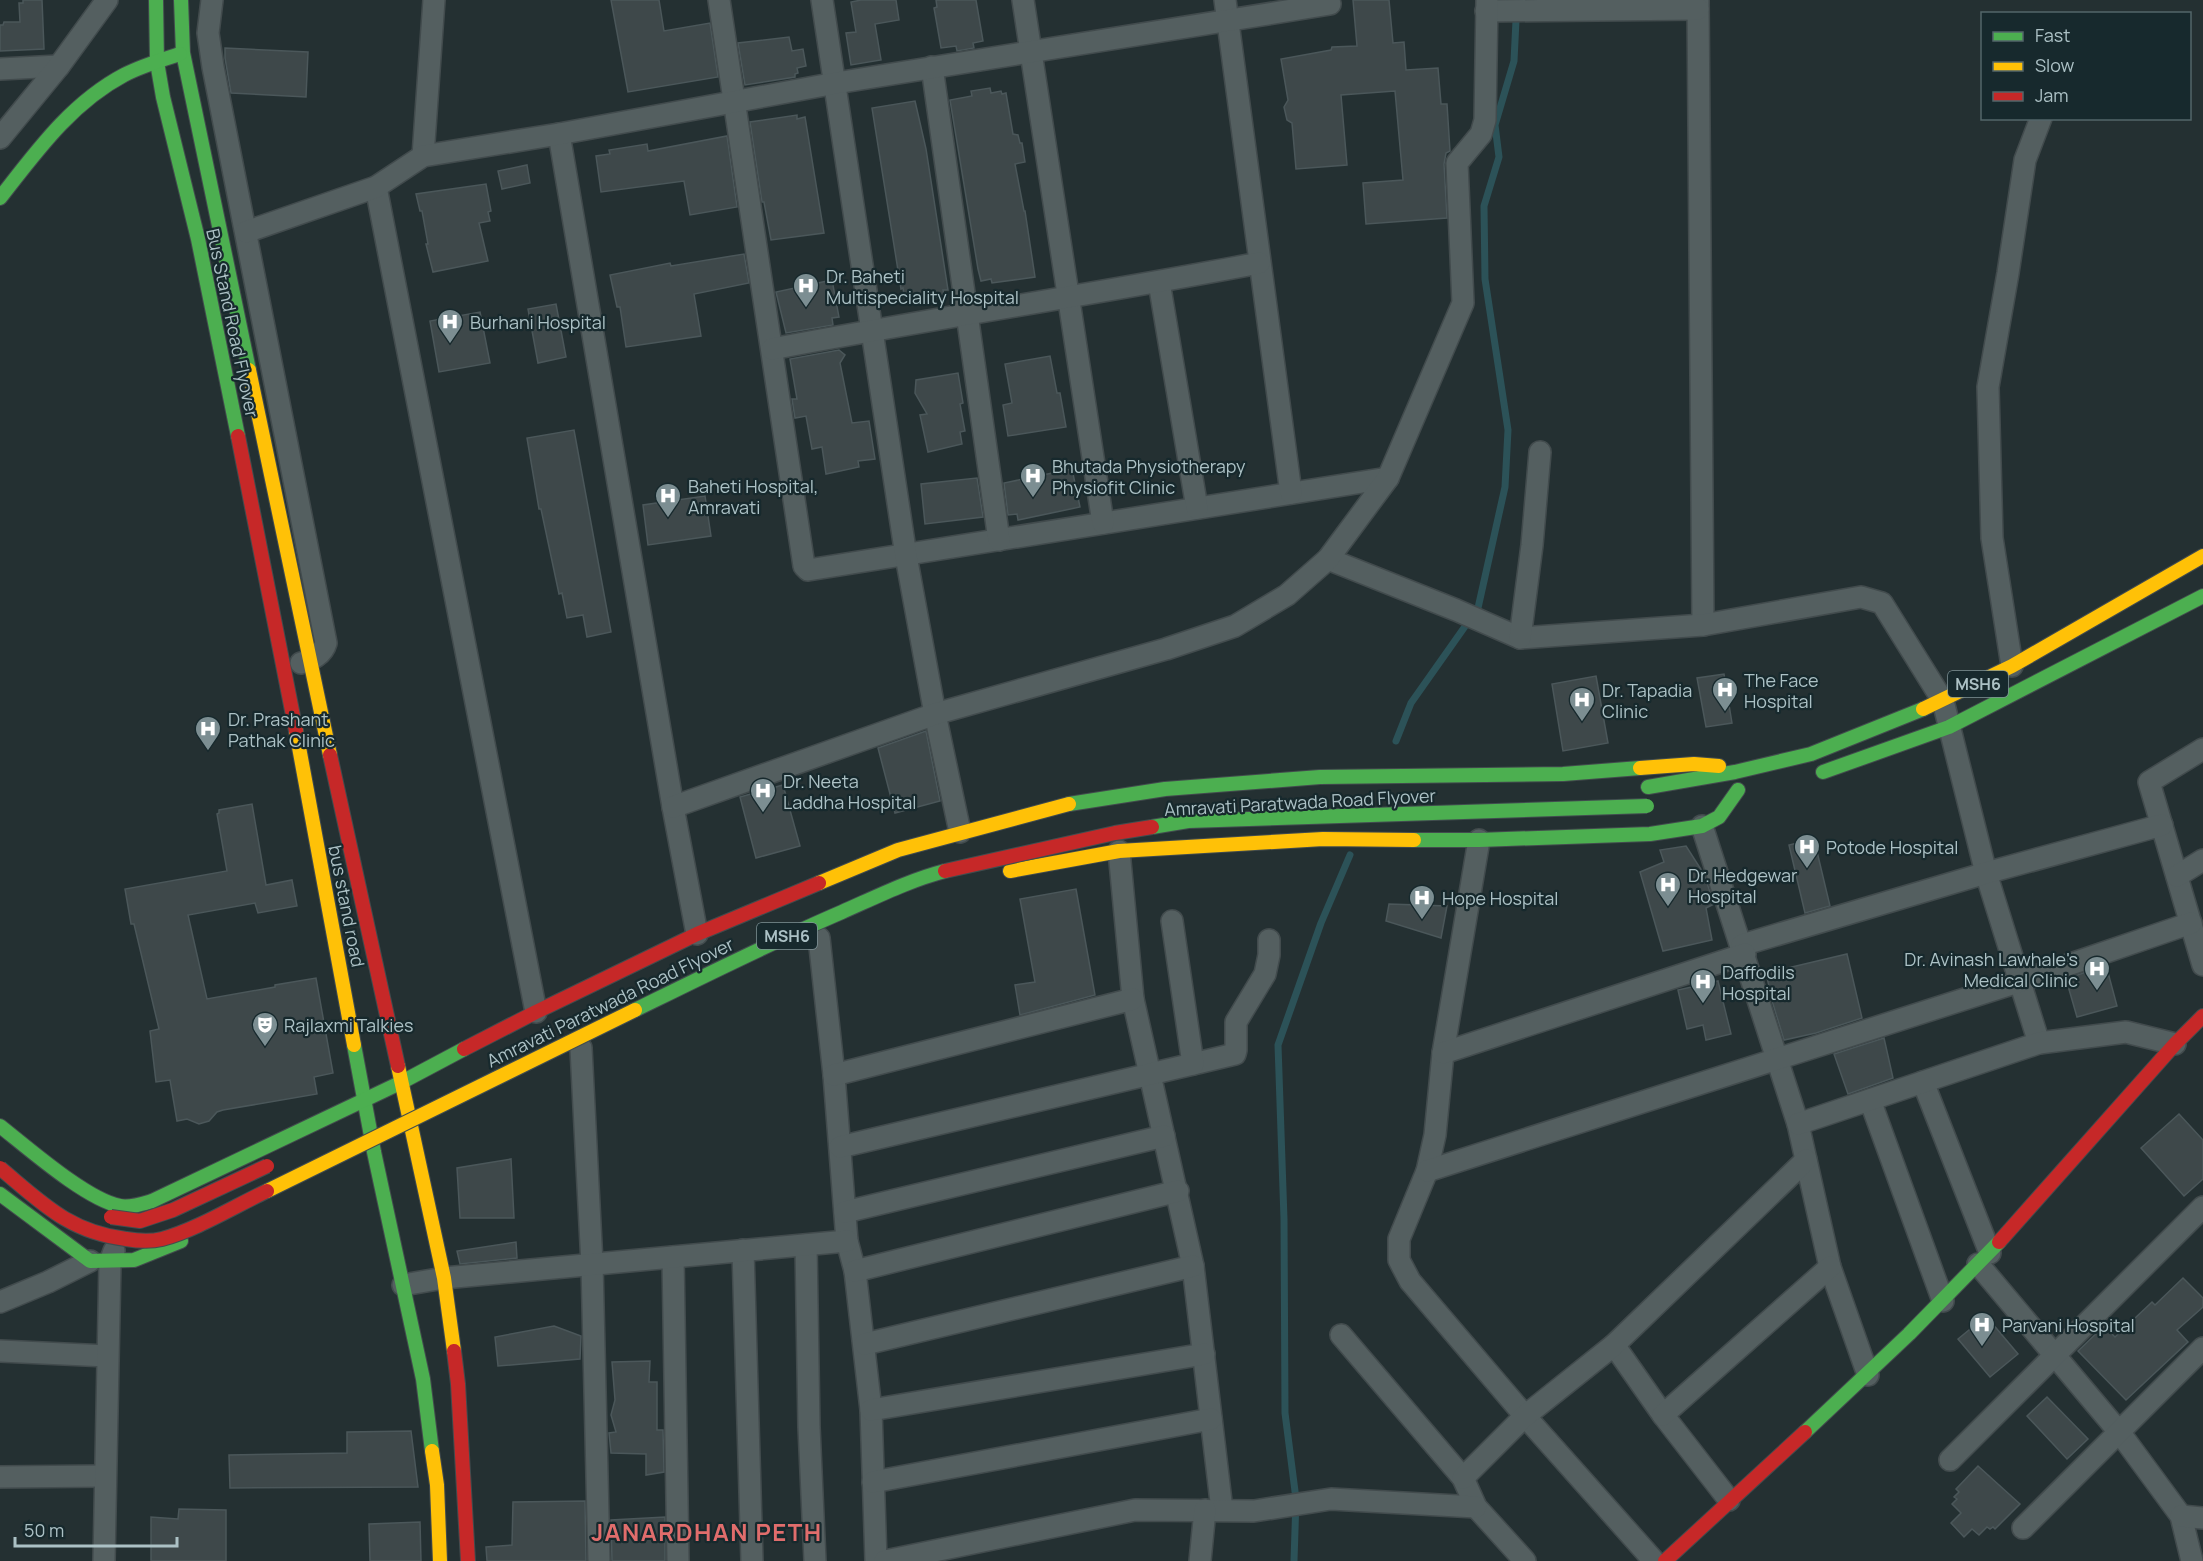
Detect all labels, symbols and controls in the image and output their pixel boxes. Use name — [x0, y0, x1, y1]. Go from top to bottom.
legend — [1981, 12, 2191, 120]
text: Fast — [2035, 23, 2070, 47]
text: Slow — [2035, 53, 2075, 77]
text: Jam — [2035, 83, 2069, 107]
street label: Bus Stand Road Flyover — [201, 226, 265, 420]
place label: Dr. Baheti Multispeciality Hospital — [826, 264, 1019, 309]
hospital icon: Dr. Baheti Multispeciality Hospital — [791, 271, 821, 309]
hospital icon: Burhani Hospital — [435, 307, 465, 345]
place label: Burhani Hospital — [470, 310, 606, 334]
place label: Bhutada Physiotherapy Physiofit Clinic — [1052, 454, 1246, 499]
hospital icon: Bhutada Physiotherapy Physiofit Clinic — [1018, 461, 1048, 499]
place label: Baheti Hospital, Amravati — [688, 474, 819, 519]
hospital icon: Baheti Hospital, Amravati — [653, 481, 683, 519]
place label: The Face Hospital — [1744, 668, 1818, 713]
road number: MSH6 — [1948, 671, 2008, 697]
hospital icon: The Face Hospital — [1710, 675, 1740, 713]
place label: Dr. Tapadia Clinic — [1602, 678, 1692, 723]
hospital icon: Dr. Tapadia Clinic — [1567, 685, 1597, 723]
place label: Dr. Prashant Pathak Clinic — [228, 707, 335, 752]
hospital icon: Dr. Prashant Pathak Clinic — [193, 714, 223, 752]
place label: Dr. Neeta Laddha Hospital — [783, 769, 916, 814]
hospital icon: Dr. Neeta Laddha Hospital — [748, 776, 778, 814]
street label: Amravati Paratwada Road Flyover — [1163, 783, 1437, 821]
hospital icon: Potode Hospital — [1792, 832, 1822, 870]
place label: Potode Hospital — [1826, 835, 1958, 859]
street label: bus stand road — [323, 843, 371, 969]
place label: Dr. Hedgewar Hospital — [1688, 863, 1798, 908]
hospital icon: Dr. Hedgewar Hospital — [1653, 870, 1683, 908]
hospital icon: Hope Hospital — [1407, 883, 1437, 921]
place label: Hope Hospital — [1442, 886, 1558, 910]
road number: MSH6 — [757, 923, 817, 949]
street label: Amravati Paratwada Road Flyover — [482, 931, 738, 1072]
place label: Dr. Avinash Lawhale's Medical Clinic — [1904, 947, 2078, 992]
hospital icon: Dr. Avinash Lawhale's Medical Clinic — [2082, 954, 2112, 992]
place label: Daffodils Hospital — [1722, 960, 1795, 1005]
hospital icon: Daffodils Hospital — [1688, 967, 1718, 1005]
theatre icon: Rajlaxmi Talkies — [250, 1010, 280, 1048]
place label: Rajlaxmi Talkies — [284, 1013, 413, 1037]
hospital icon: Parvani Hospital — [1967, 1310, 1997, 1348]
place label: Parvani Hospital — [2002, 1313, 2135, 1337]
scale bar — [15, 1510, 177, 1548]
district label: JANARDHAN PETH — [591, 1515, 823, 1548]
text: 50 m — [24, 1518, 64, 1542]

